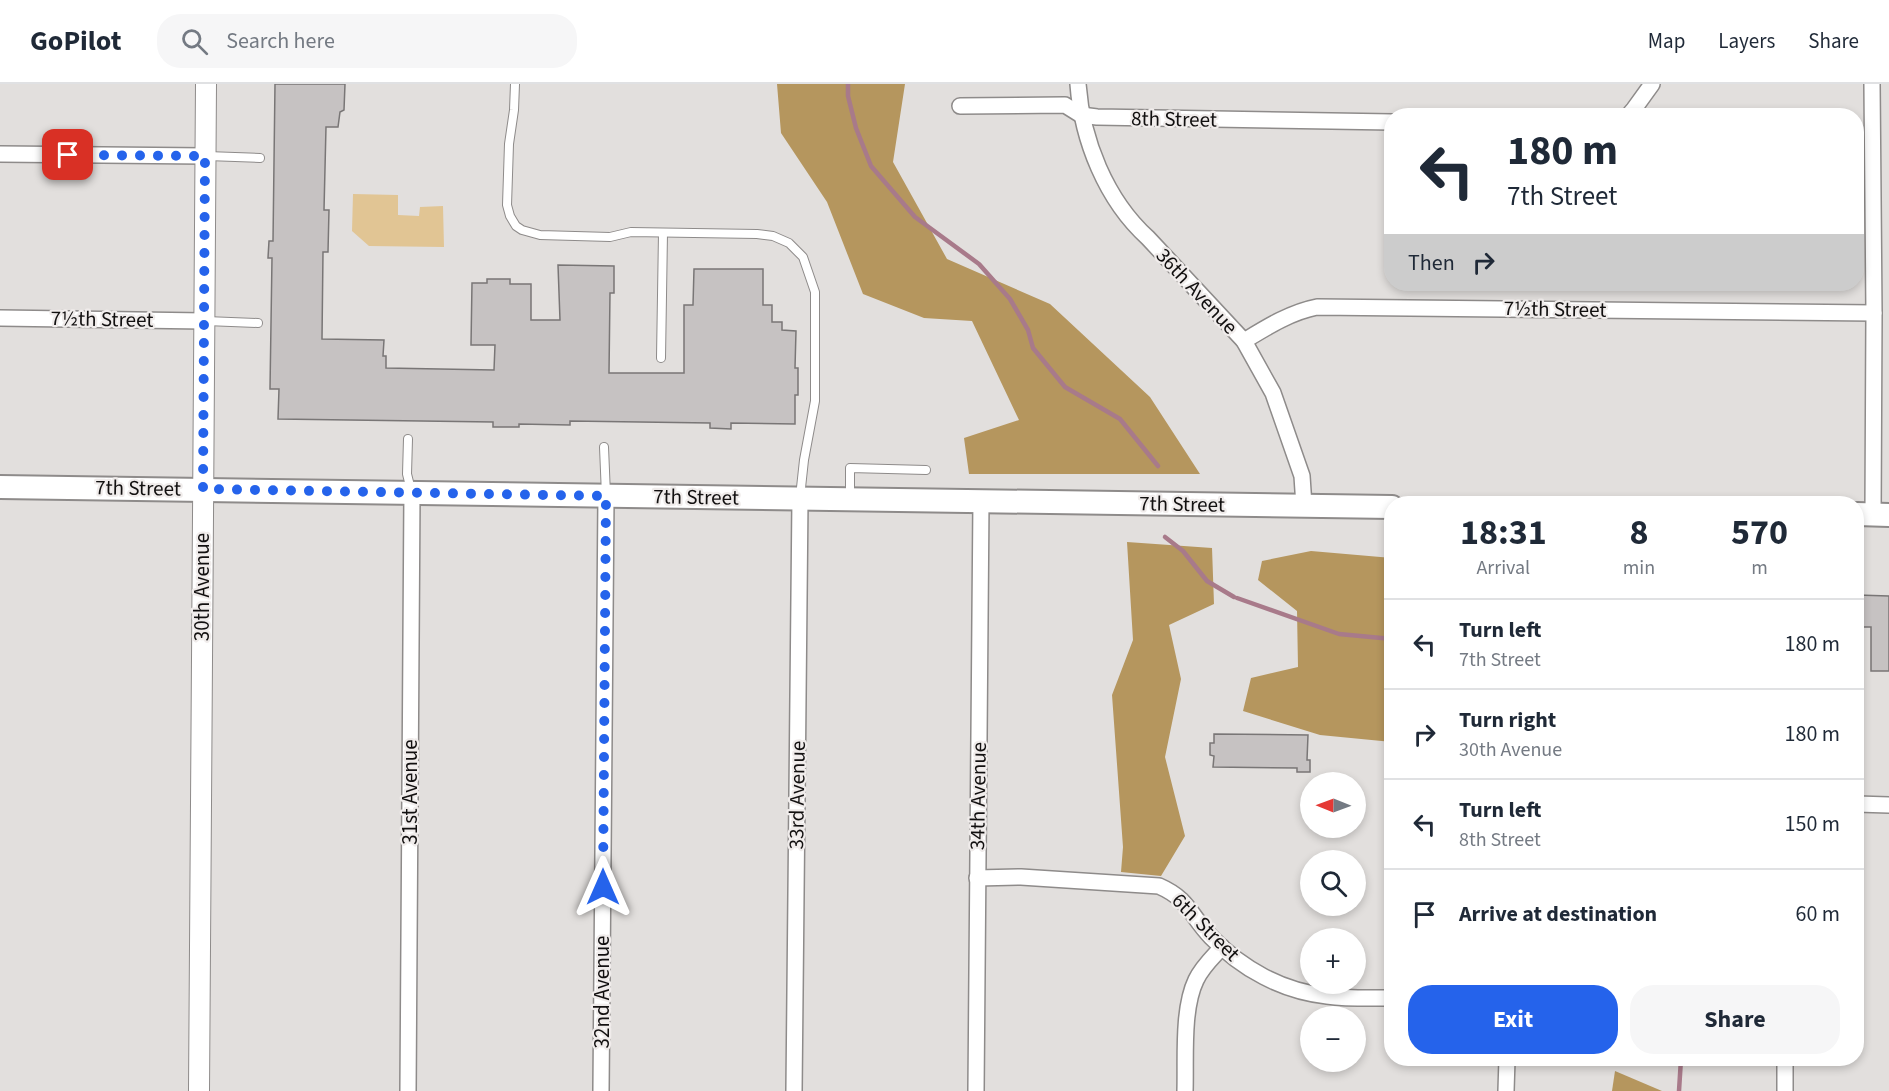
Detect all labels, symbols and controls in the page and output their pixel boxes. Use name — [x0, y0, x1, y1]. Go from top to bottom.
search box — [157, 14, 577, 68]
text: GoPilot — [30, 21, 121, 61]
icon: search — [178, 25, 211, 58]
text: Search here — [226, 25, 335, 57]
text: Map — [1648, 26, 1685, 56]
text: Layers — [1718, 26, 1775, 56]
text: Share — [1808, 26, 1859, 56]
street label: 8th Street — [1131, 103, 1217, 135]
text: 180 m — [1507, 121, 1618, 181]
pin — [42, 129, 93, 180]
icon: left — [1408, 132, 1486, 210]
icon: arrive — [51, 138, 84, 171]
text: 7th Street — [1507, 177, 1617, 216]
street label: 36th Avenue — [1149, 241, 1245, 341]
icon: right — [1467, 246, 1500, 279]
text: Then — [1408, 247, 1455, 279]
street label: 7½th Street — [1503, 293, 1607, 325]
street label: 7½th Street — [50, 303, 154, 335]
street label: 7th Street — [95, 472, 181, 504]
street label: 7th Street — [653, 481, 739, 513]
street label: 7th Street — [1139, 488, 1225, 520]
text: 18:31 — [1460, 507, 1547, 558]
text: 8 — [1629, 507, 1648, 558]
text: 570 — [1731, 507, 1788, 558]
street label: 30th Avenue — [187, 533, 217, 641]
text: Arrival — [1476, 554, 1530, 582]
text: min — [1623, 554, 1655, 582]
text: m — [1751, 554, 1768, 582]
text: Turn left — [1459, 614, 1541, 646]
icon: left — [1408, 628, 1441, 661]
text: 180 m — [1785, 628, 1840, 660]
text: 7th Street — [1459, 646, 1541, 674]
text: Turn right — [1459, 704, 1556, 736]
icon: right — [1408, 718, 1441, 751]
text: 180 m — [1785, 718, 1840, 750]
text: 30th Avenue — [1459, 736, 1562, 764]
street label: 31st Avenue — [395, 739, 425, 845]
street label: 33rd Avenue — [781, 740, 813, 850]
street label: 34th Avenue — [962, 742, 994, 850]
north arrow — [1300, 772, 1366, 838]
map controls — [1300, 772, 1366, 1072]
text: Turn left — [1459, 794, 1541, 826]
icon: left — [1408, 808, 1441, 841]
text: 150 m — [1785, 808, 1840, 840]
text: 8th Street — [1459, 826, 1541, 854]
button: search — [1300, 850, 1366, 916]
position arrow — [571, 855, 635, 919]
street label: 6th Street — [1165, 886, 1247, 968]
icon: arrive — [1408, 898, 1441, 931]
text: Arrive at destination — [1459, 898, 1657, 930]
text: 60 m — [1795, 898, 1840, 930]
button: + — [1300, 928, 1366, 994]
street label: 32nd Avenue — [587, 936, 617, 1048]
button: Exit — [1408, 985, 1618, 1054]
button: Share — [1630, 985, 1840, 1054]
button: − — [1300, 1006, 1366, 1072]

